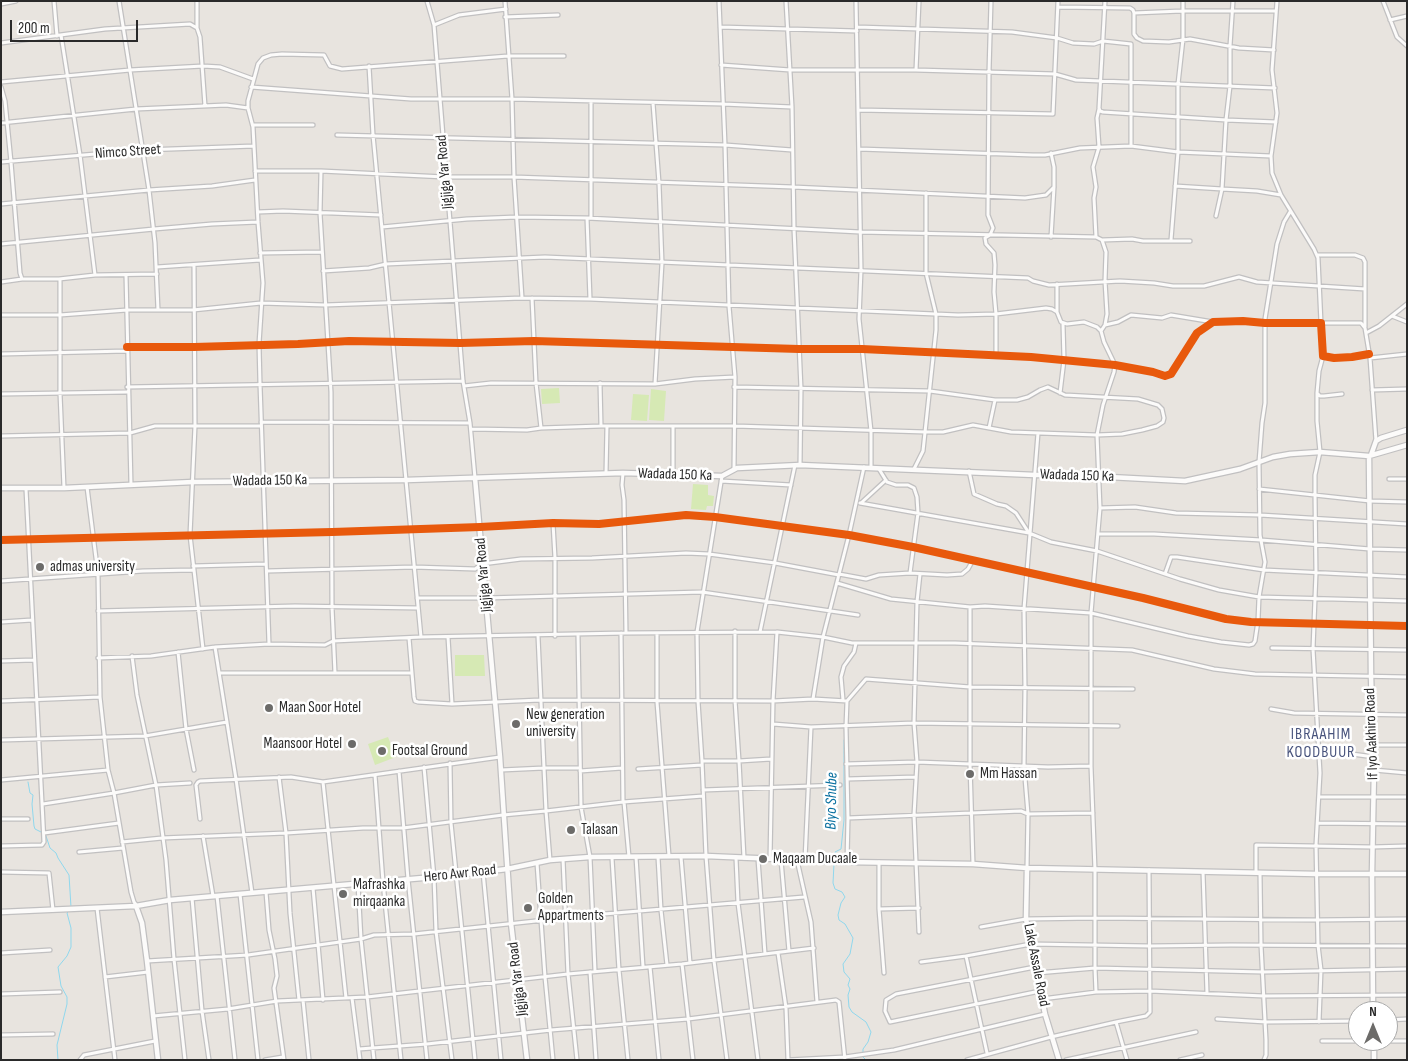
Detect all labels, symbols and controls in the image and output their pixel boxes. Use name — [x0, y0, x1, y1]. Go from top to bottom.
scale bar — [12, 10, 140, 42]
text: 200 m — [18, 19, 50, 38]
street label: Jigjiga Yar Road — [433, 134, 457, 210]
street label: Nimco Street — [94, 141, 162, 163]
street label: Wadada 150 Ka — [638, 465, 712, 485]
street label: Wadada 150 Ka — [1040, 466, 1114, 486]
street label: Wadada 150 Ka — [233, 471, 307, 491]
street label: Jigjiga Yar Road — [472, 537, 496, 613]
place label: admas university — [50, 558, 135, 576]
marker: admas university — [34, 561, 46, 573]
street label: If Iyo Aakhiro Road — [1361, 688, 1383, 780]
place label: Maan Soor Hotel — [279, 699, 361, 717]
marker: Maan Soor Hotel — [263, 702, 275, 714]
place label: New generation university — [526, 706, 605, 741]
marker: New generation university — [510, 718, 522, 730]
district label: IBRAAHIM KOODBUUR — [1286, 725, 1356, 763]
place label: Maansoor Hotel — [263, 735, 342, 753]
marker: Maansoor Hotel — [346, 738, 358, 750]
place label: Footsal Ground — [392, 742, 467, 760]
marker: Footsal Ground — [376, 745, 388, 757]
place label: Mm Hassan — [980, 765, 1037, 783]
marker: Mm Hassan — [964, 768, 976, 780]
water label: Biyo Shube — [822, 772, 842, 830]
place label: Talasan — [581, 821, 618, 839]
marker: Talasan — [565, 824, 577, 836]
place label: Maqaam Ducaale — [773, 850, 857, 868]
marker: Maqaam Ducaale — [757, 853, 769, 865]
street label: Hero Awr Road — [423, 861, 497, 887]
place label: Mafrashka mirqaanka — [353, 876, 405, 911]
marker: Mafrashka mirqaanka — [337, 888, 349, 900]
place label: Golden Appartments — [538, 890, 604, 925]
marker: Golden Appartments — [522, 902, 534, 914]
street label: Lake Assale Road — [1019, 922, 1053, 1008]
street label: Jigjiga Yar Road — [505, 941, 531, 1017]
north arrow — [1348, 1001, 1398, 1051]
text: N — [1369, 1003, 1377, 1020]

